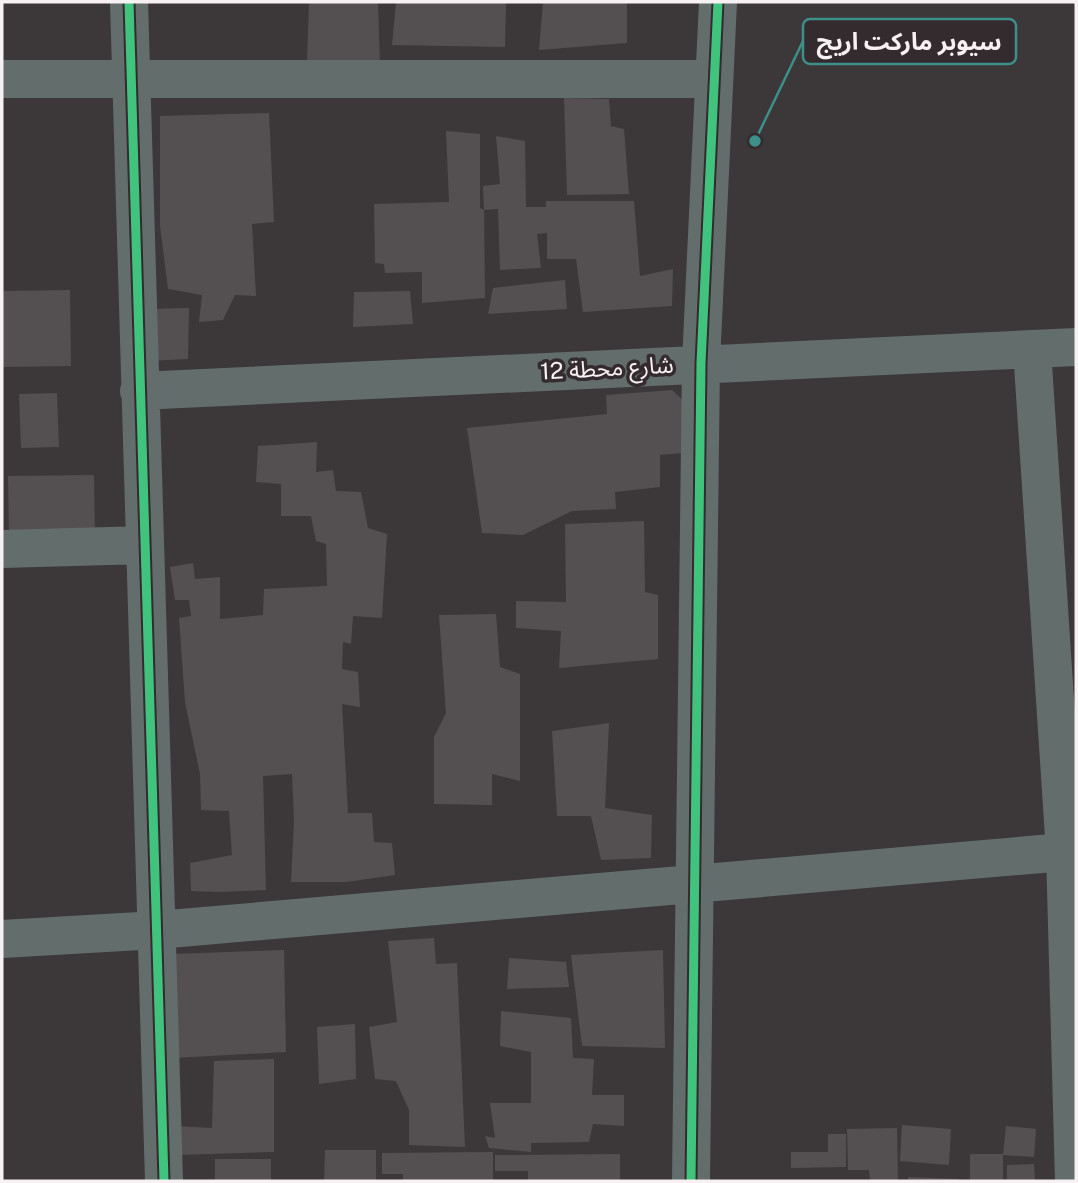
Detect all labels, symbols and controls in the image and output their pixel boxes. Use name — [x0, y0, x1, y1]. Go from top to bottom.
callout: سيوبر ماركت اريج — [803, 19, 1016, 64]
text: سيوبر ماركت اريج — [816, 27, 1002, 60]
street label: شارع محطة 12 — [540, 351, 674, 388]

